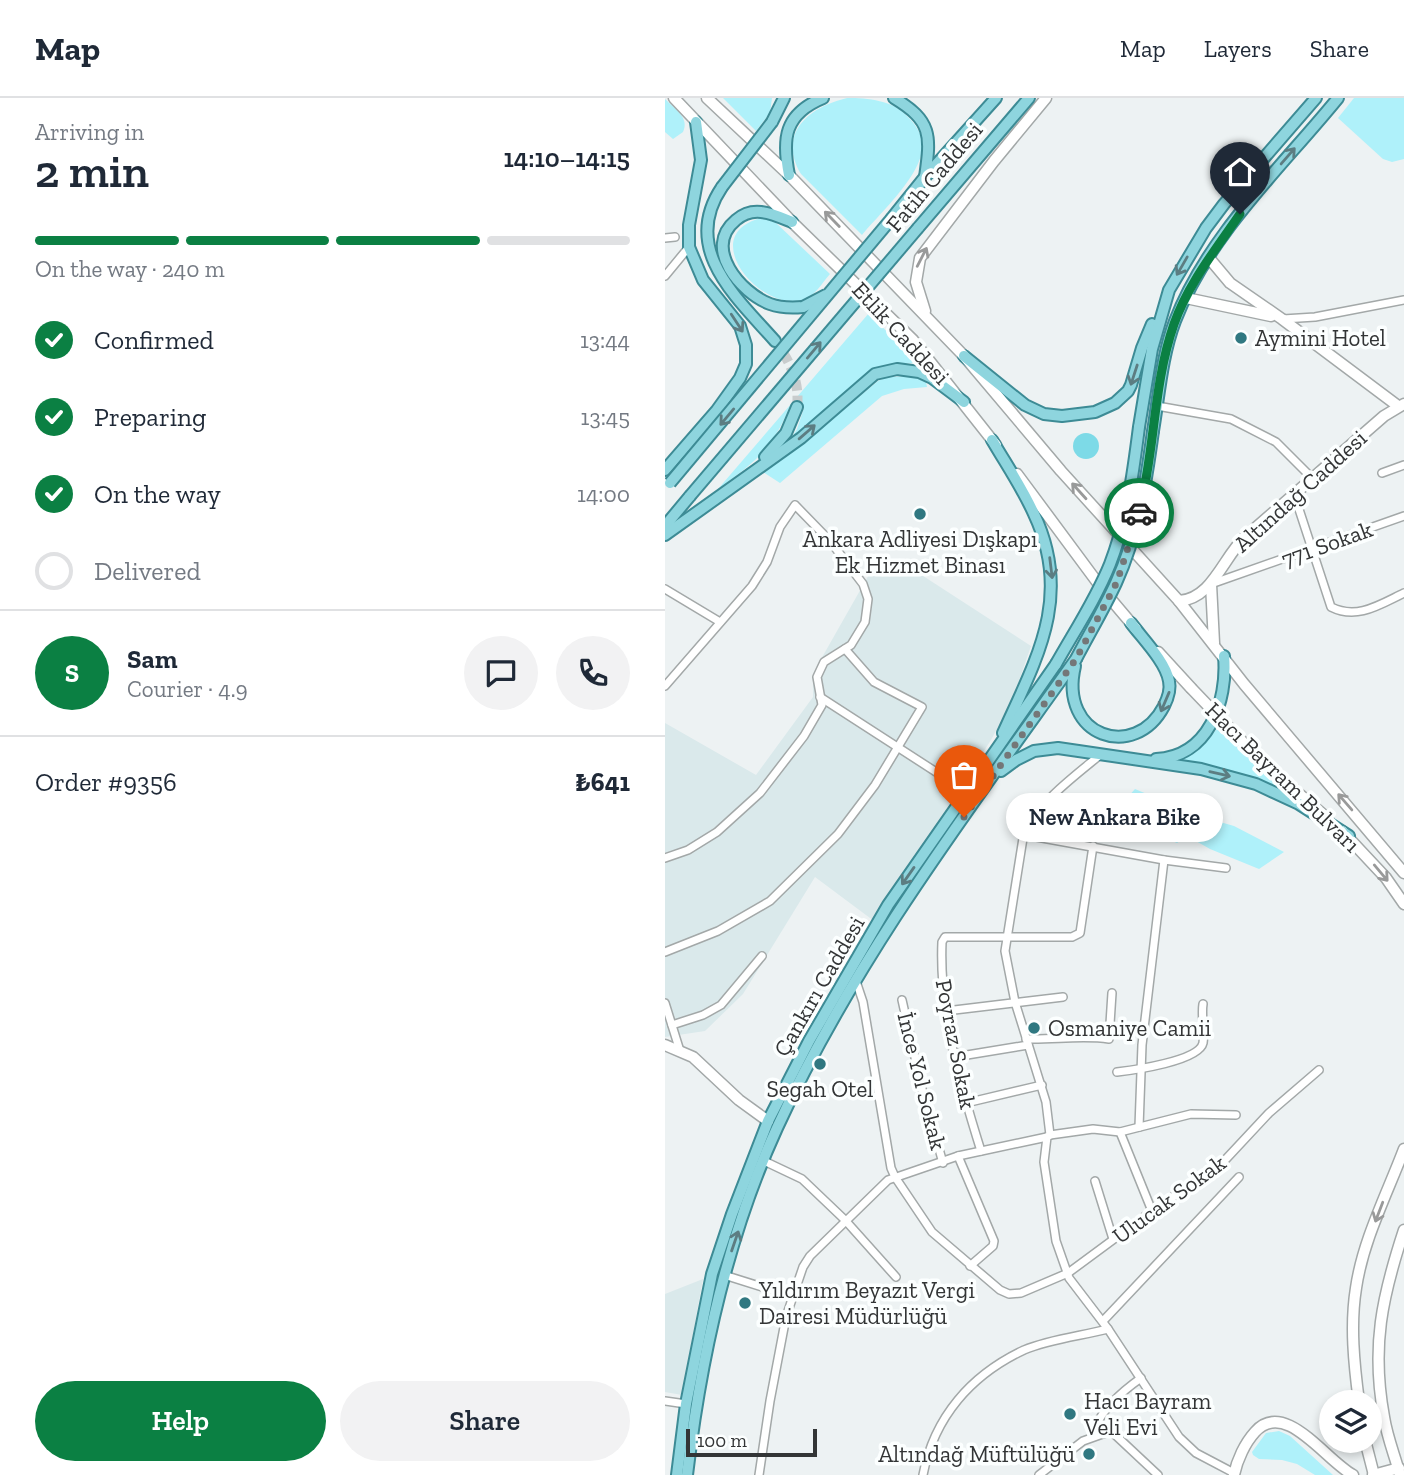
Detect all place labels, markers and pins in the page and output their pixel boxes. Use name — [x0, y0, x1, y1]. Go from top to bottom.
pin — [1210, 142, 1270, 214]
place label: Aymini Hotel — [1255, 324, 1386, 352]
marker: Aymini Hotel — [1233, 330, 1249, 346]
marker: Ankara Adliyesi Dışkapı Ek Hizmet Binası — [912, 506, 928, 522]
place label: Ankara Adliyesi Dışkapı Ek Hizmet Binası — [803, 525, 1037, 579]
pin — [934, 745, 994, 817]
callout: New Ankara Bike — [1006, 792, 1223, 842]
place label: Osmaniye Camii — [1048, 1014, 1211, 1042]
marker: Osmaniye Camii — [1026, 1020, 1042, 1036]
marker: Segah Otel — [812, 1056, 828, 1072]
place label: Segah Otel — [767, 1075, 873, 1103]
place label: Yıldırım Beyazıt Vergi Dairesi Müdürlüğü — [758, 1276, 975, 1330]
marker: Yıldırım Beyazıt Vergi Dairesi Müdürlüğü — [737, 1295, 753, 1311]
place label: Hacı Bayram Veli Evi — [1083, 1387, 1212, 1441]
marker: Hacı Bayram Veli Evi — [1062, 1406, 1078, 1422]
place label: Altındağ Müftülüğü — [878, 1440, 1075, 1468]
marker: Altındağ Müftülüğü — [1081, 1446, 1097, 1462]

